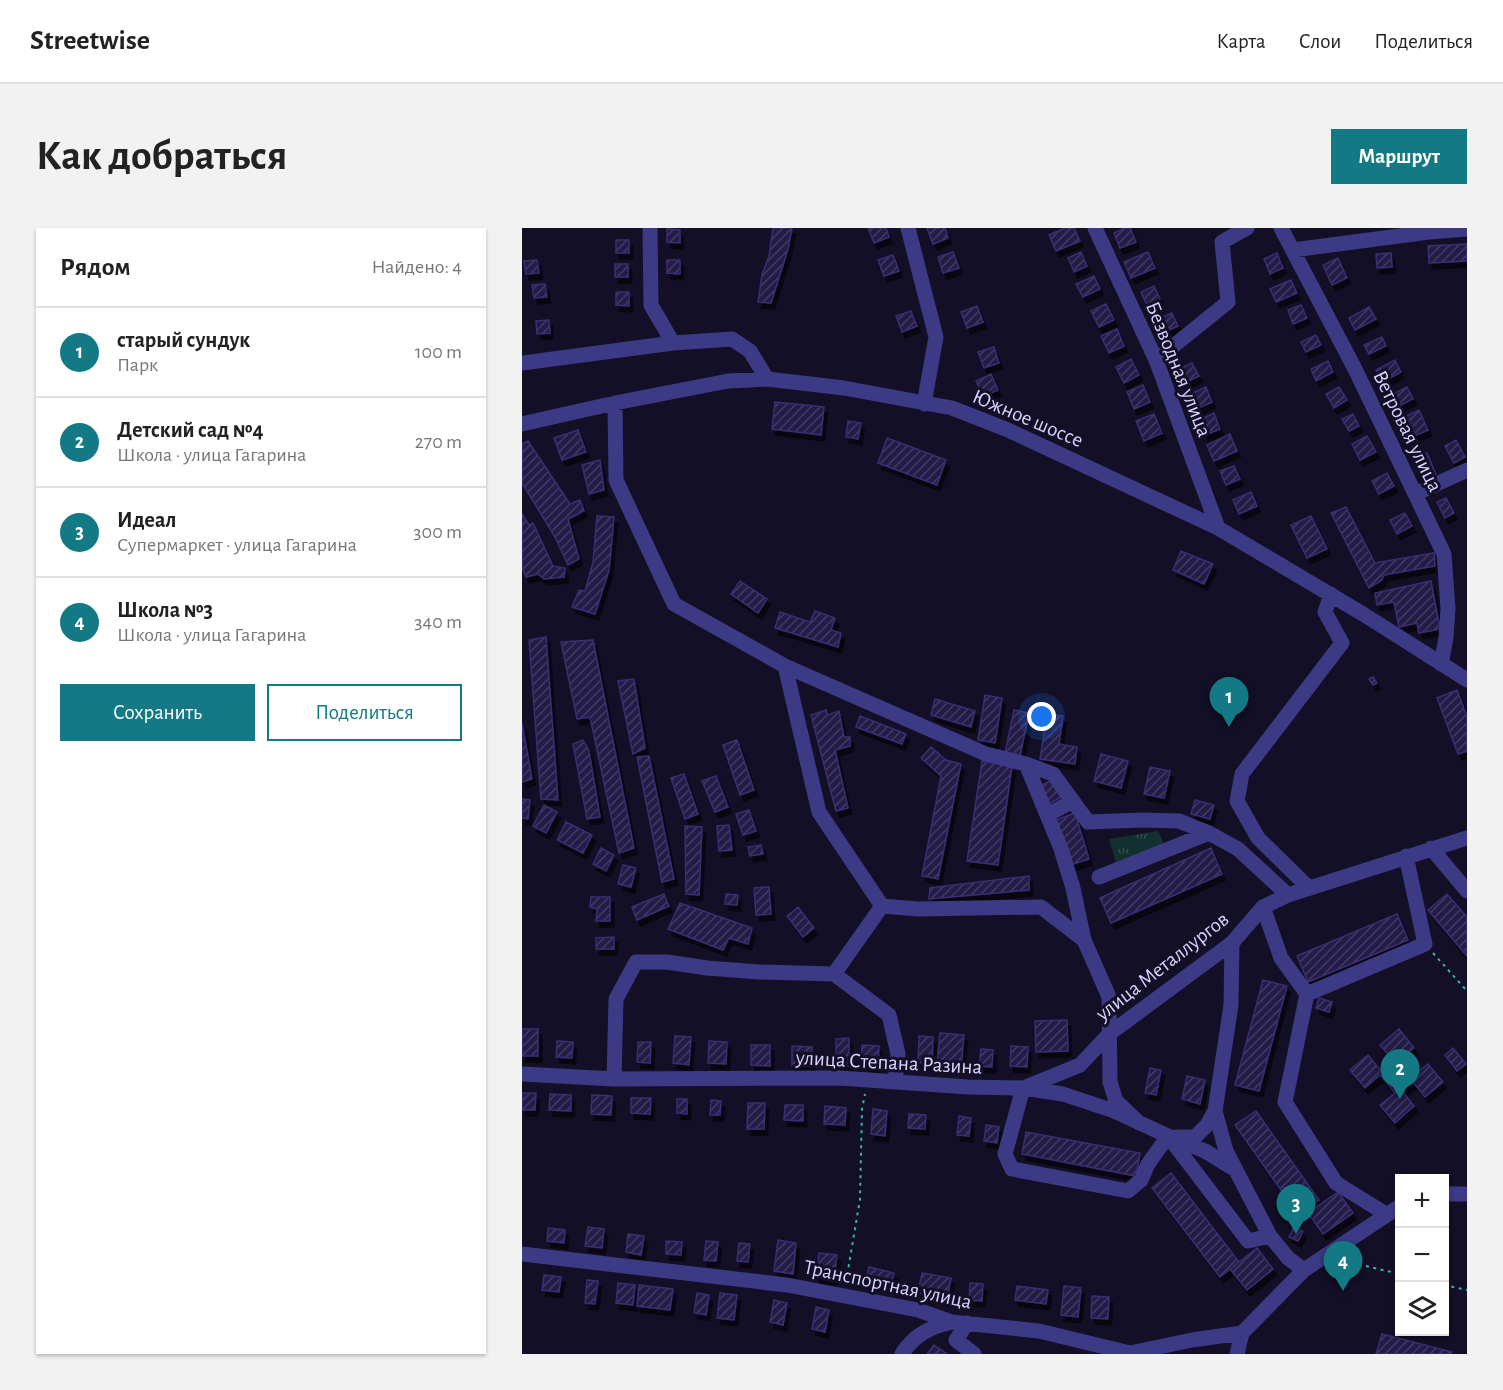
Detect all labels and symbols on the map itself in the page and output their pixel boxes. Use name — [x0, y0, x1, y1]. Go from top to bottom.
street label: Безводная улица — [1142, 299, 1215, 440]
street label: Ветровая улица — [1369, 367, 1446, 495]
street label: Южное шоссе — [969, 386, 1086, 451]
pin: 1 — [1210, 678, 1248, 727]
your location — [1027, 702, 1056, 731]
street label: улица Металлургов — [1091, 908, 1233, 1025]
street label: улица Степана Разина — [794, 1047, 983, 1078]
pin: 2 — [1380, 1050, 1420, 1099]
pin: 3 — [1276, 1184, 1316, 1234]
pin: 4 — [1324, 1242, 1362, 1291]
street label: Транспортная улица — [802, 1256, 974, 1313]

